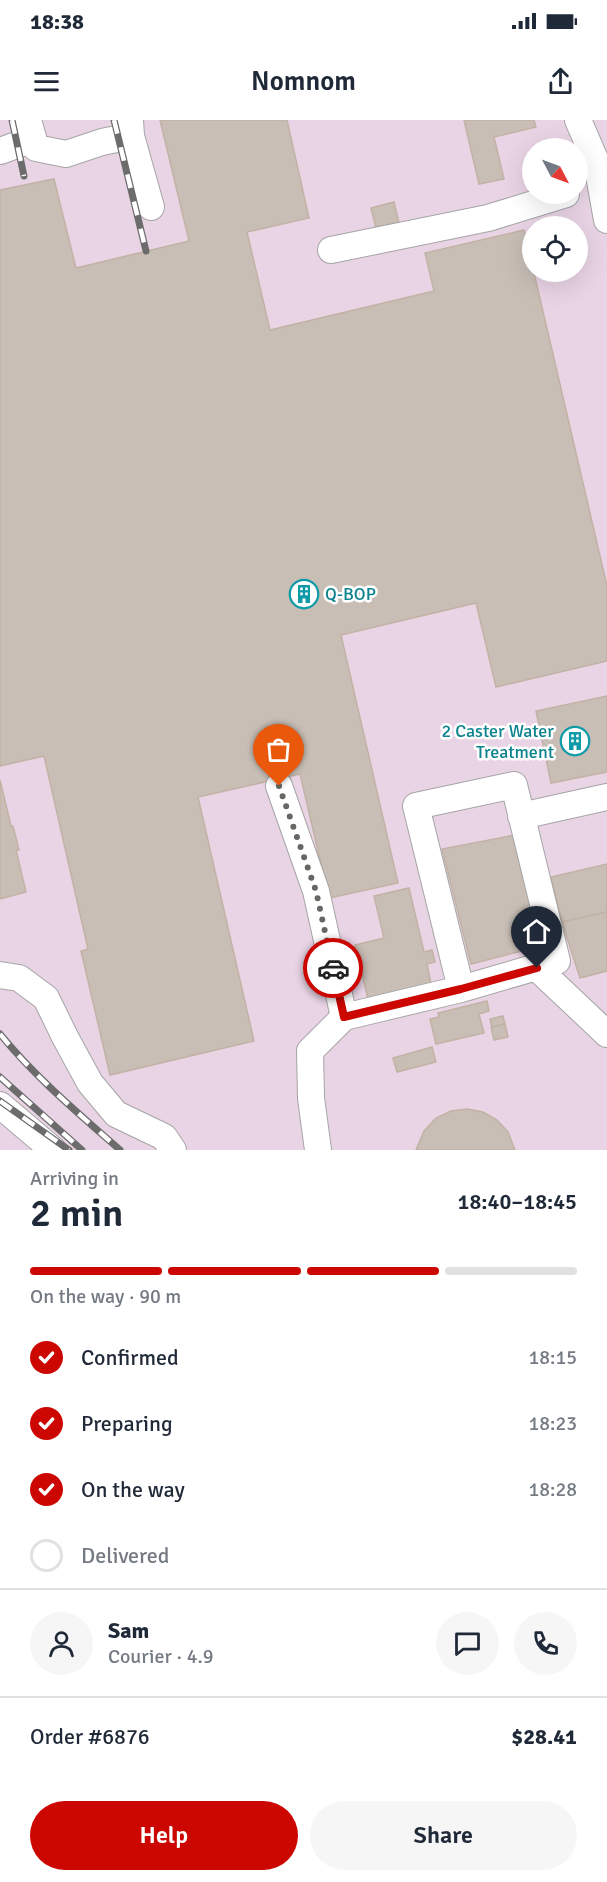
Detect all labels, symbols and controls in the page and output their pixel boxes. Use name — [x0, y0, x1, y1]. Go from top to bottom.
text: 18:38 — [30, 8, 84, 35]
icon: menu — [30, 65, 63, 98]
text: Nomnom — [251, 65, 356, 98]
icon: share — [544, 65, 577, 98]
north arrow — [522, 138, 588, 204]
map controls — [522, 138, 588, 282]
button: locate — [522, 216, 588, 282]
building icon: Q-BOP — [288, 578, 320, 610]
place label: Q-BOP — [325, 583, 376, 605]
place label: 2 Caster Water Treatment — [441, 720, 554, 763]
pin — [253, 724, 304, 786]
building icon: 2 Caster Water Treatment — [559, 725, 591, 757]
icon: bag — [262, 733, 295, 766]
pin — [511, 906, 562, 968]
icon: home — [520, 915, 553, 948]
courier — [303, 938, 363, 998]
icon: car — [317, 952, 350, 985]
text: Arriving in — [30, 1166, 119, 1191]
text: 18:40–18:45 — [458, 1188, 577, 1215]
text: 2 min — [30, 1189, 123, 1237]
text: On the way · 90 m — [30, 1284, 181, 1309]
icon: check — [30, 1341, 63, 1374]
text: Confirmed — [81, 1344, 179, 1371]
text: 18:15 — [528, 1345, 577, 1370]
icon: check — [30, 1407, 63, 1440]
text: Preparing — [81, 1410, 173, 1437]
text: 18:23 — [528, 1411, 577, 1436]
icon: check — [30, 1473, 63, 1506]
text: On the way — [81, 1476, 185, 1503]
text: 18:28 — [528, 1477, 577, 1502]
text: Delivered — [81, 1542, 169, 1569]
button: person — [30, 1612, 93, 1675]
button: chat — [436, 1612, 499, 1675]
button: phone — [514, 1612, 577, 1675]
text: Sam — [108, 1617, 149, 1644]
text: Courier · 4.9 — [108, 1644, 214, 1669]
text: Order #6876 — [30, 1723, 150, 1750]
text: $28.41 — [511, 1723, 577, 1750]
button: Help — [30, 1801, 298, 1870]
button: Share — [310, 1801, 577, 1870]

